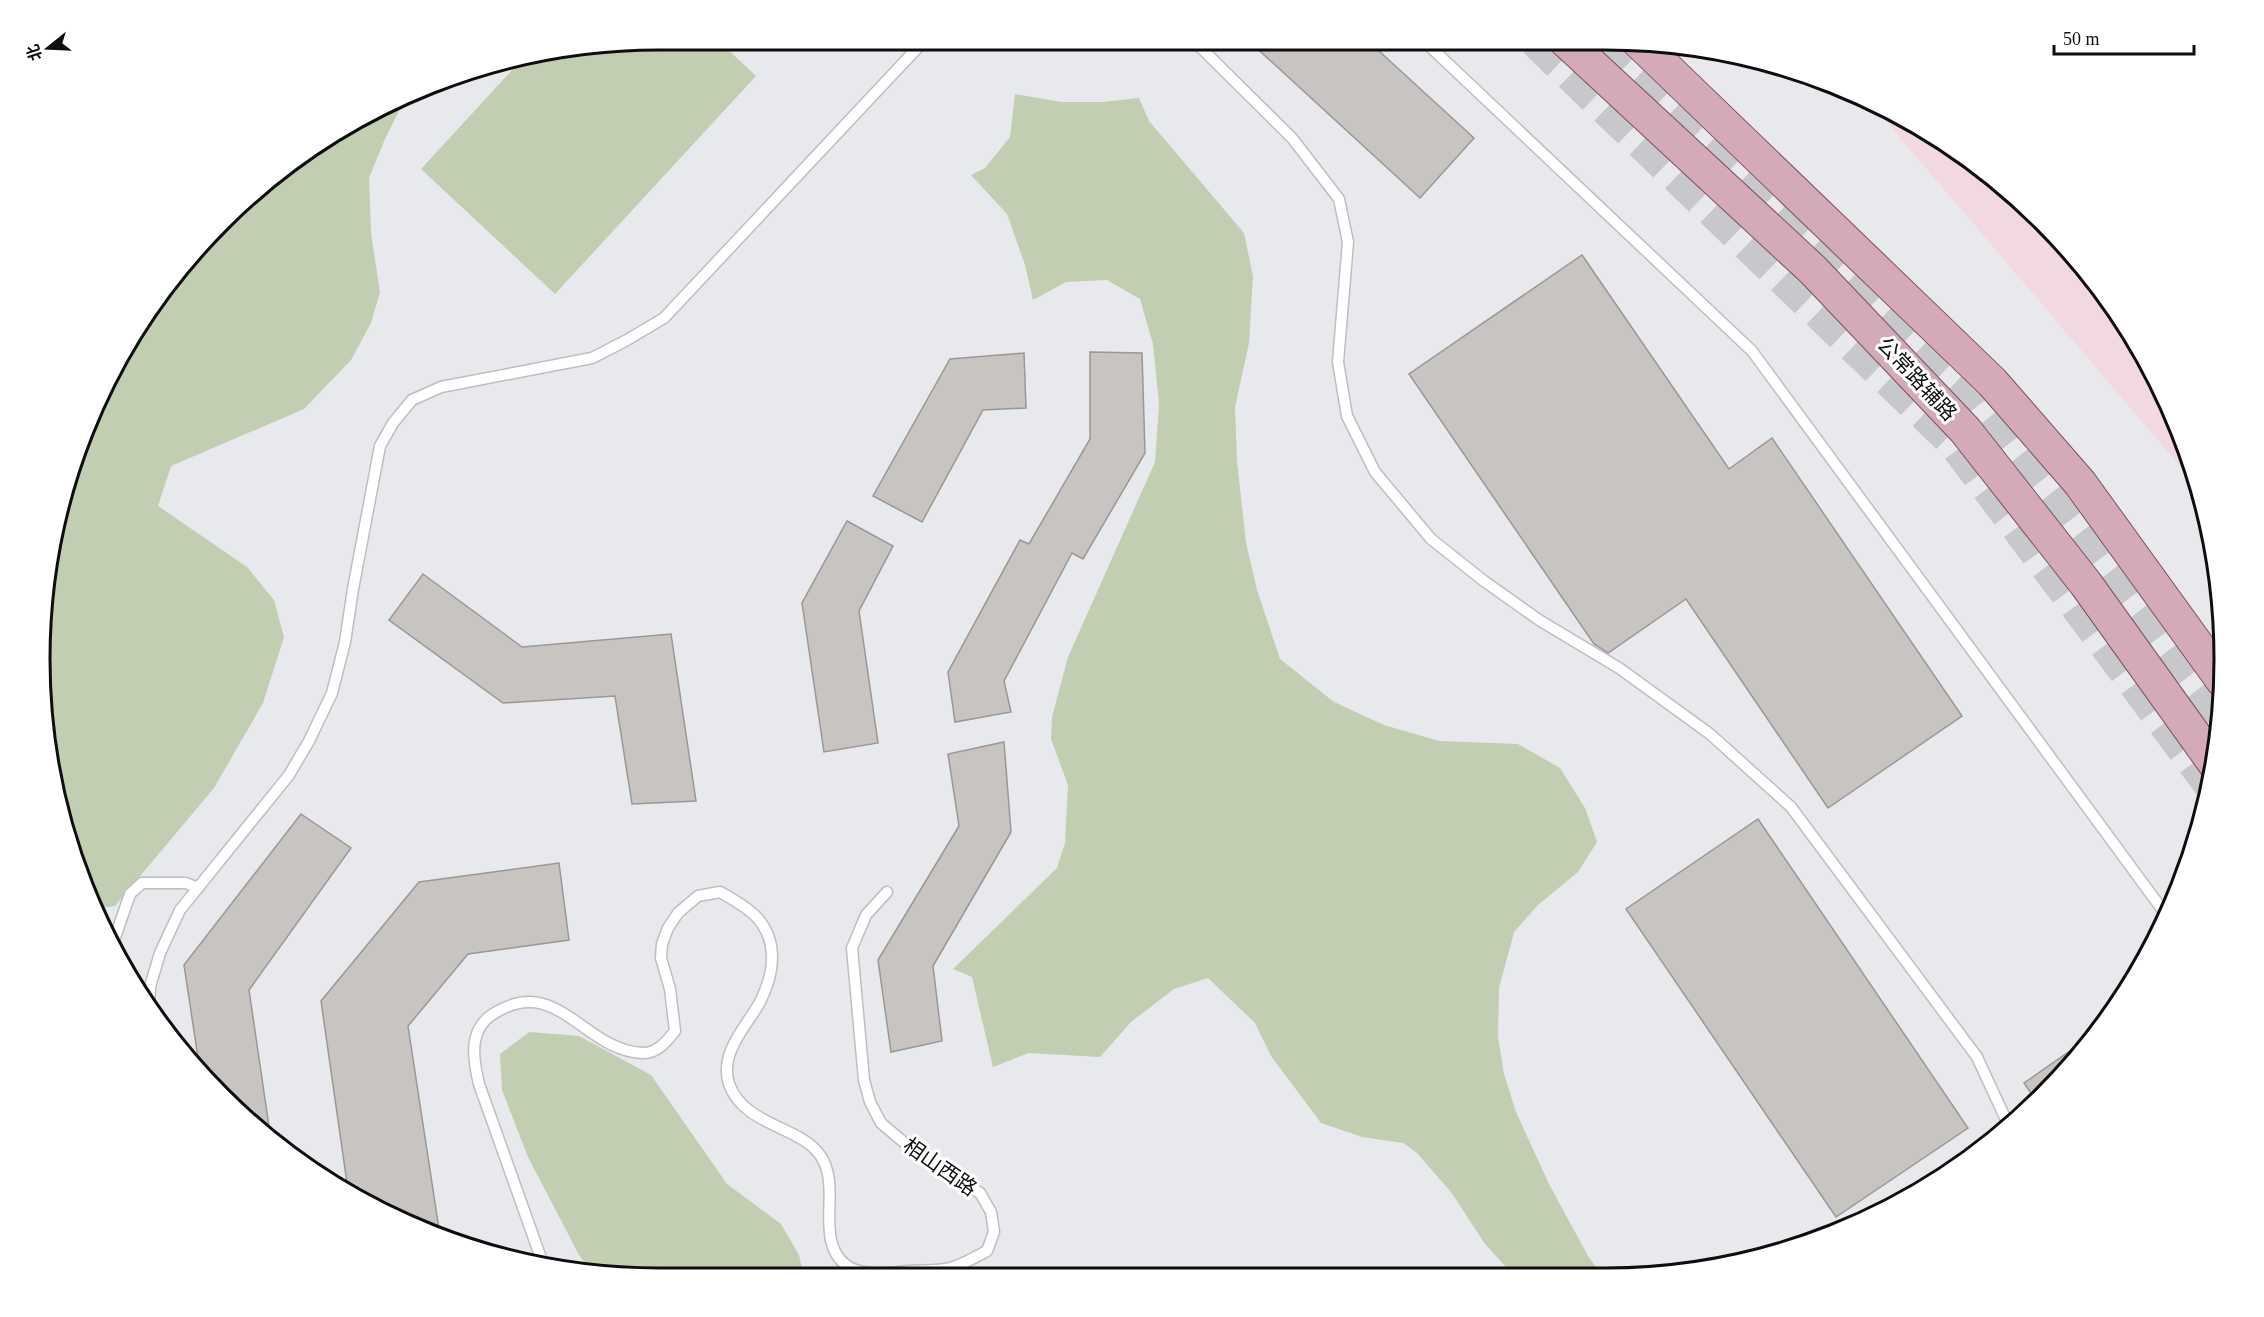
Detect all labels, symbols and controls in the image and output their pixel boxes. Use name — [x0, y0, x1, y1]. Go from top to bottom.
north arrow — [18, 18, 78, 78]
scale bar — [2054, 18, 2194, 56]
text: 50 m — [2063, 29, 2100, 49]
text: 北 — [24, 42, 45, 63]
street label: 公常路辅路 — [1872, 332, 1962, 426]
street label: 相山西路 — [899, 1133, 981, 1201]

